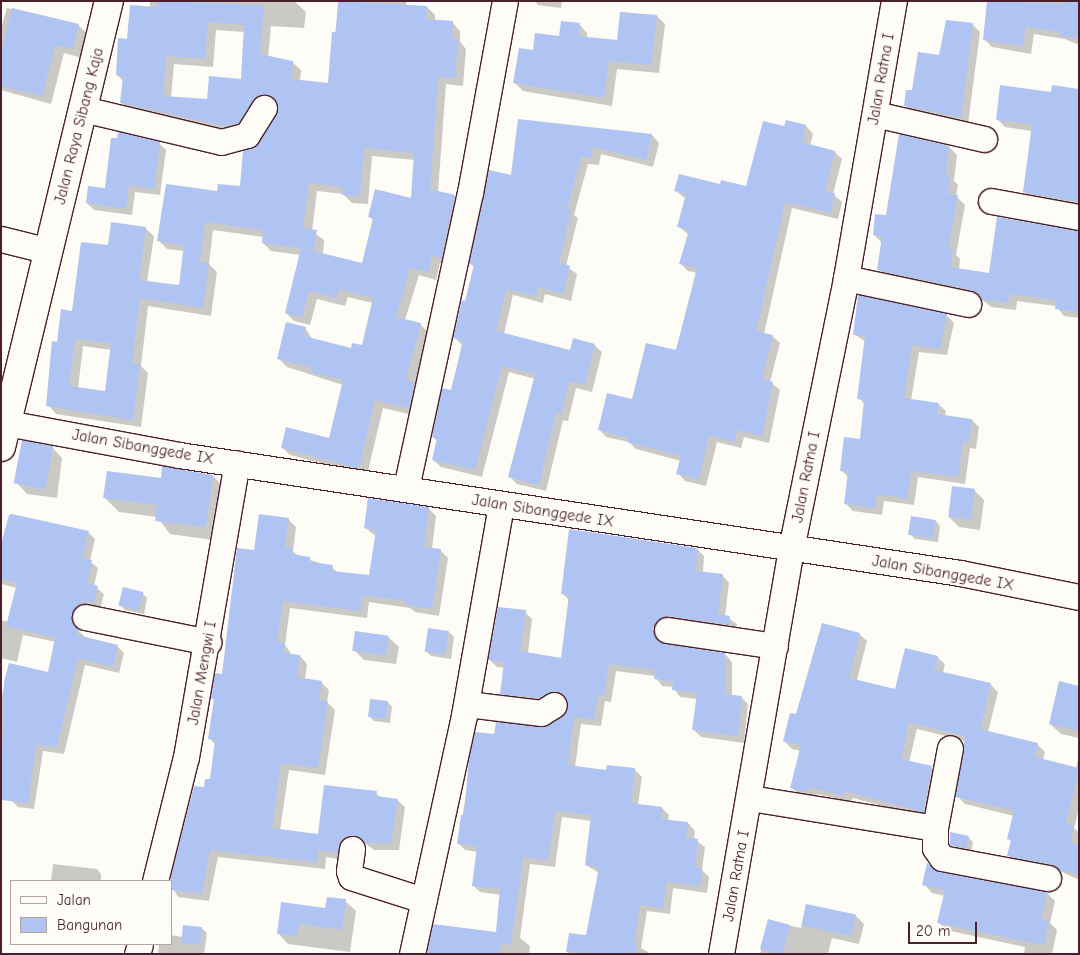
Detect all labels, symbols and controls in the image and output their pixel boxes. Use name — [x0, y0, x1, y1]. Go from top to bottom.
street label: Jalan Ratna I — [864, 32, 898, 126]
street label: Jalan Raya Sibang Kaja — [50, 46, 108, 206]
street label: Jalan Sibanggede IX — [71, 425, 215, 469]
street label: Jalan Ratna I — [788, 430, 824, 524]
street label: Jalan Sibanggede IX — [471, 490, 615, 532]
street label: Jalan Sibanggede IX — [871, 551, 1015, 595]
street label: Jalan Mengwi I — [183, 620, 221, 726]
street label: Jalan Ratna I — [719, 829, 753, 923]
legend — [10, 880, 172, 945]
text: Jalan — [57, 891, 91, 909]
scale bar — [910, 912, 979, 944]
text: Bangunan — [57, 916, 122, 934]
text: 20 m — [916, 922, 950, 940]

